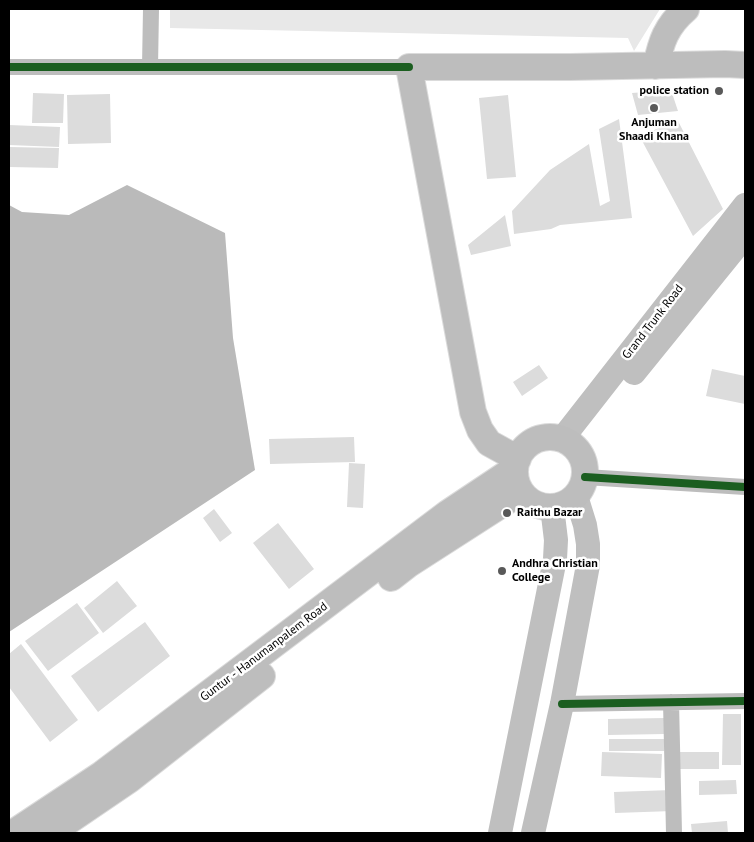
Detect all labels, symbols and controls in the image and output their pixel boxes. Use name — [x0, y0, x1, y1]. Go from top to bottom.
place label: police station — [640, 84, 709, 98]
marker: police station — [713, 85, 725, 97]
marker: Anjuman Shaadi Khana — [648, 102, 660, 114]
place label: Anjuman Shaadi Khana — [619, 116, 689, 144]
street label: Grand Trunk Road — [619, 282, 687, 362]
place label: Raithu Bazar — [517, 506, 582, 520]
marker: Raithu Bazar — [501, 507, 513, 519]
place label: Andhra Christian College — [512, 557, 598, 585]
marker: Andhra Christian College — [496, 565, 508, 577]
street label: Guntur - Hanumanpalem Road — [198, 599, 330, 705]

